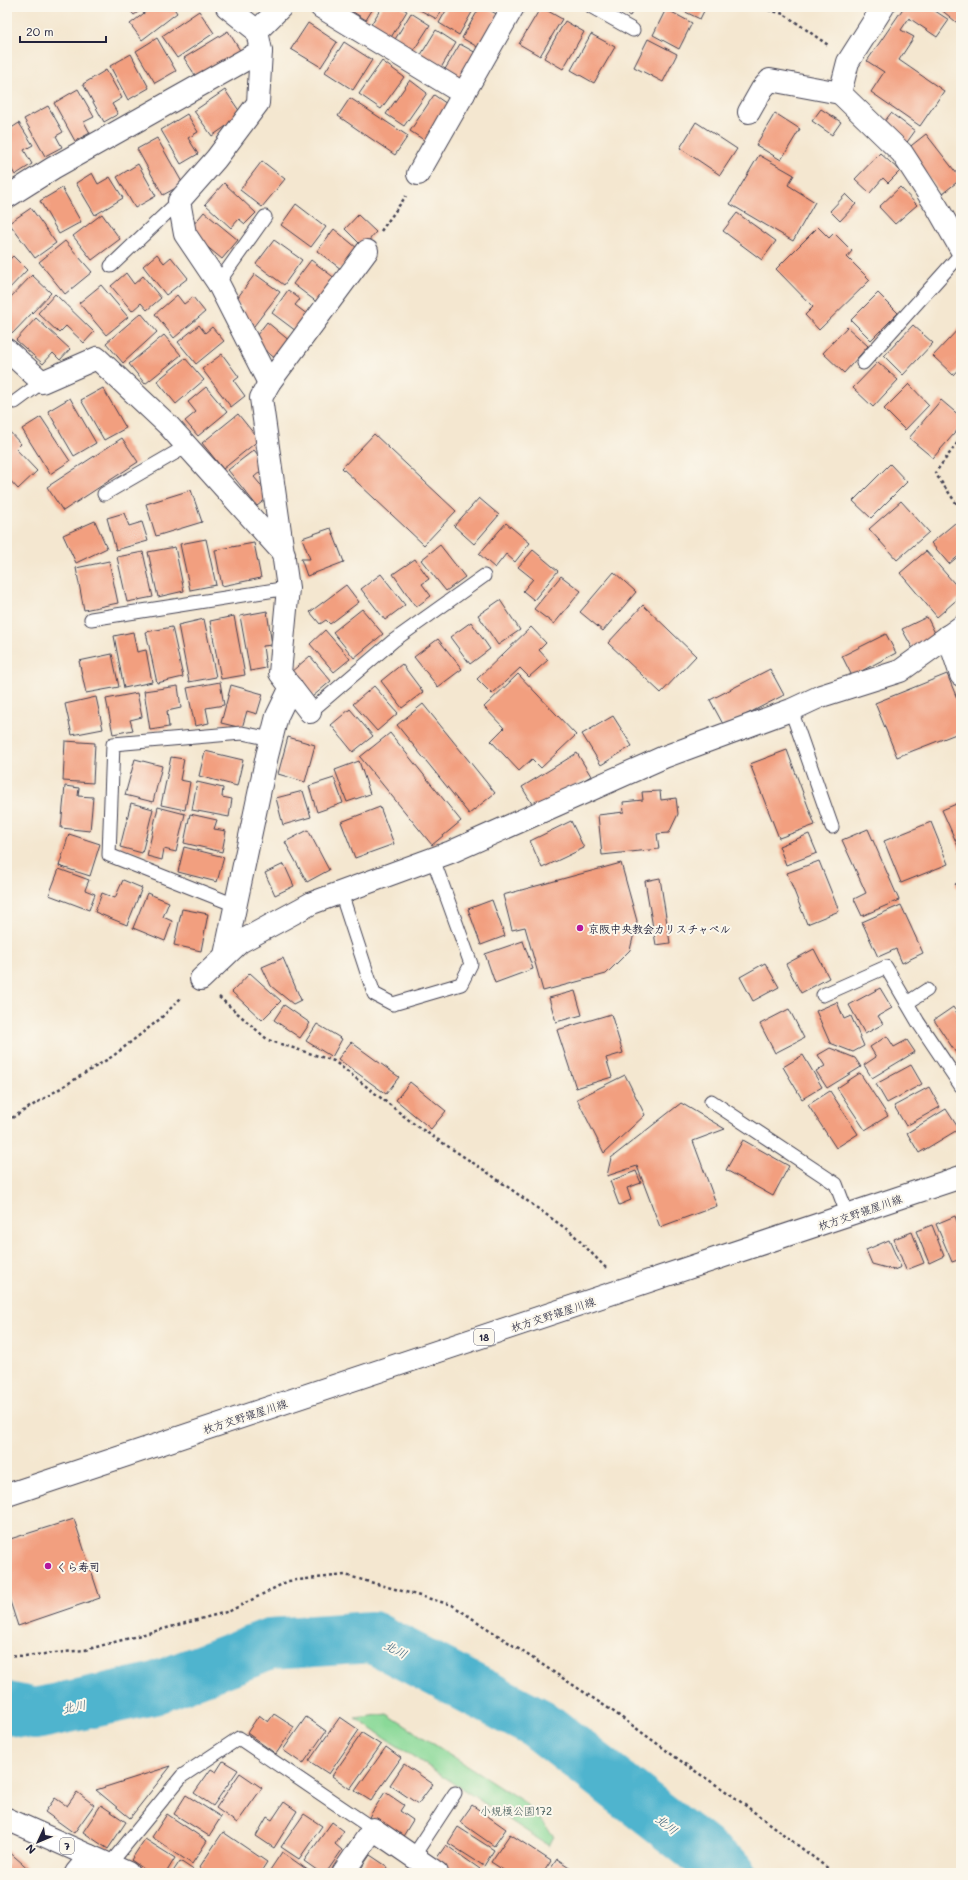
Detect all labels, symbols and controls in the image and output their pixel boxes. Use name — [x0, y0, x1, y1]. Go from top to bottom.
scale bar — [20, 18, 106, 44]
text: 20 m — [26, 23, 54, 39]
place label: 京阪中央教会カリスチャペル — [588, 921, 731, 936]
marker: 京阪中央教会カリスチャペル — [575, 923, 585, 933]
street label: 枚方交野寝屋川線 — [816, 1191, 904, 1233]
street label: 枚方交野寝屋川線 — [509, 1293, 597, 1335]
road number: 18 — [474, 1329, 494, 1345]
street label: 枚方交野寝屋川線 — [201, 1395, 289, 1437]
place label: くら寿司 — [56, 1559, 100, 1574]
marker: くら寿司 — [43, 1561, 53, 1571]
water label: 北川 — [382, 1636, 410, 1662]
water label: 北川 — [61, 1696, 87, 1716]
park label: 小規模公園172 — [480, 1803, 552, 1818]
water label: 北川 — [653, 1810, 681, 1838]
north arrow — [18, 1822, 58, 1862]
road number: 7 — [60, 1838, 74, 1854]
text: N — [22, 1841, 39, 1858]

